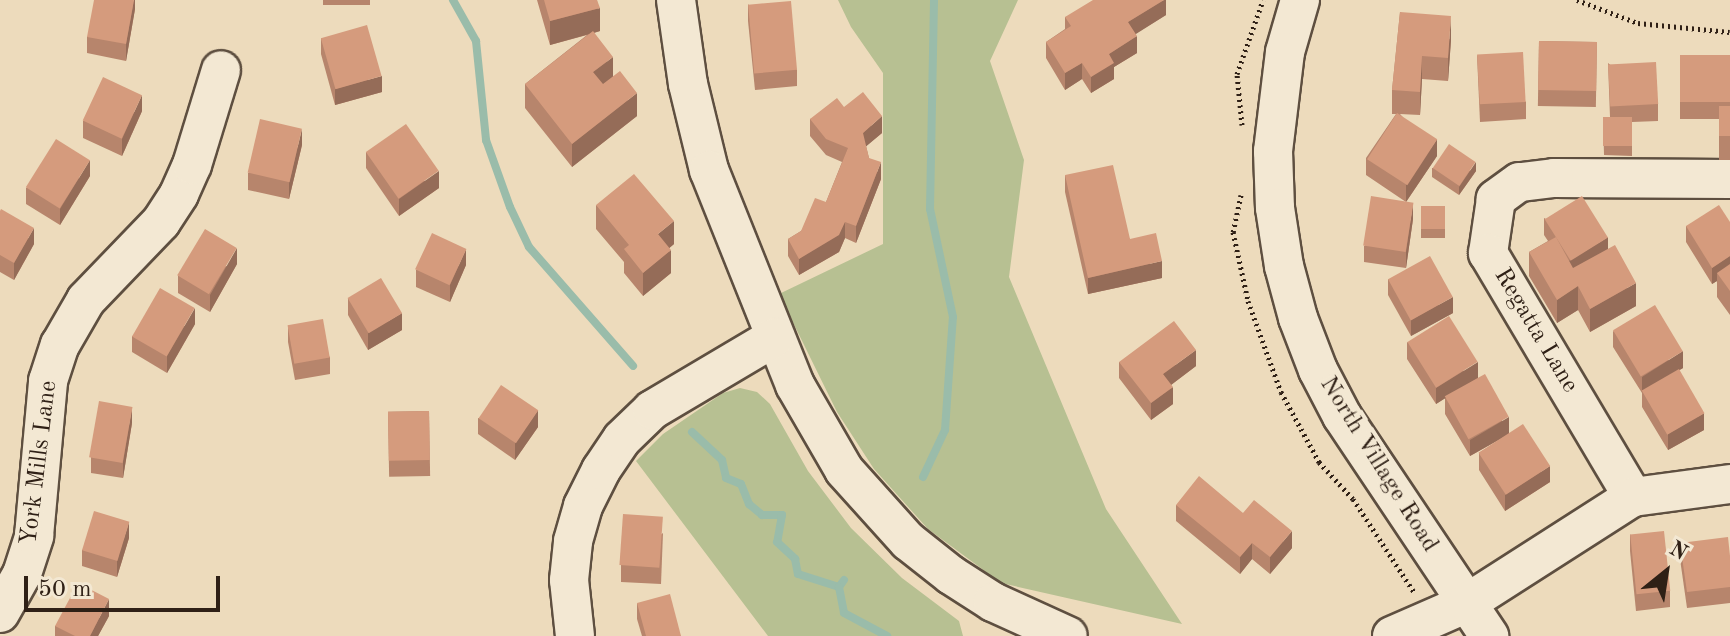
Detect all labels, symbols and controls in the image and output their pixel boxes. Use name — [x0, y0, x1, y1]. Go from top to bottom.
street label: Regatta Lane — [1487, 263, 1583, 399]
street label: North Village Road — [1312, 372, 1444, 558]
street label: York Mills Lane — [16, 379, 64, 547]
north arrow — [1626, 532, 1706, 612]
text: N — [1665, 537, 1691, 565]
scale bar — [28, 560, 224, 610]
text: 50 m — [38, 578, 92, 602]

